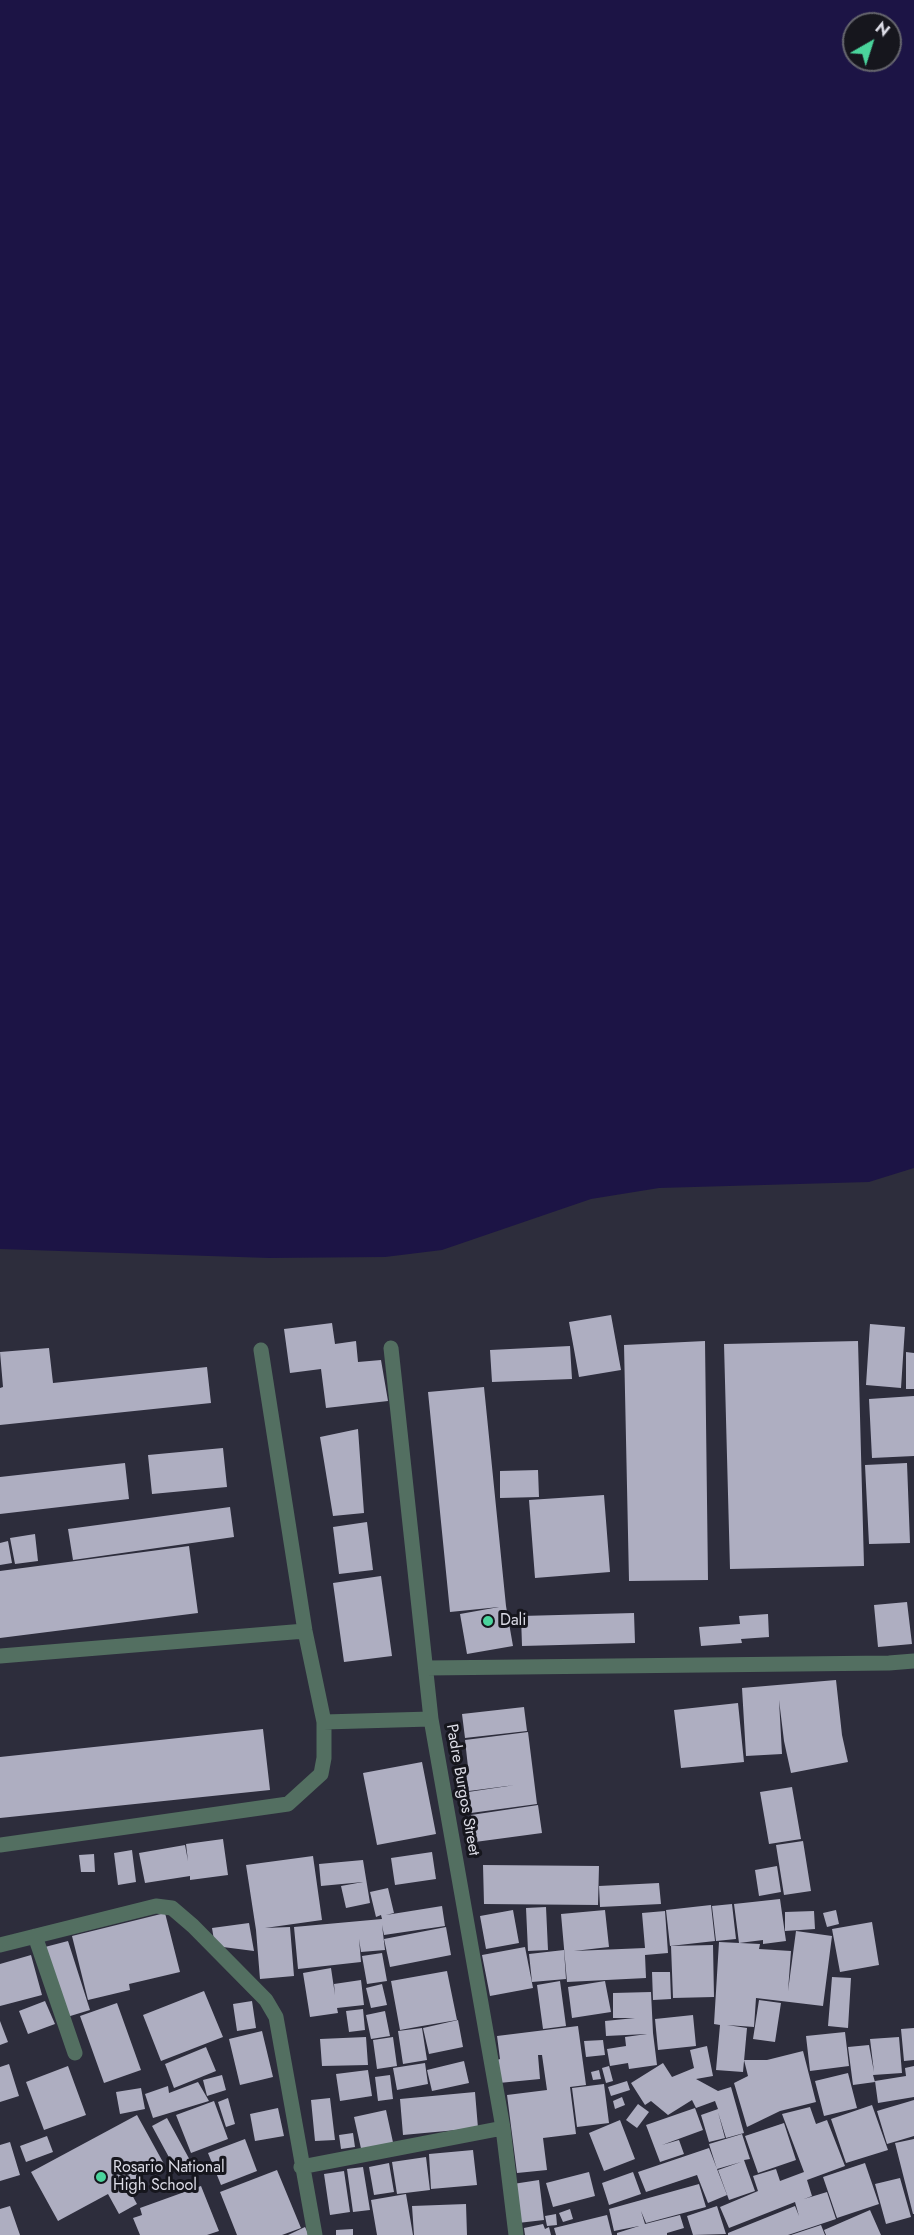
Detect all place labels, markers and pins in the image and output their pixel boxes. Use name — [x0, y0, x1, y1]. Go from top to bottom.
place label: Dali — [500, 1611, 526, 1631]
marker: Dali — [481, 1614, 495, 1628]
place label: Rosario National High School — [113, 2158, 225, 2196]
marker: Rosario National High School — [94, 2170, 108, 2184]

